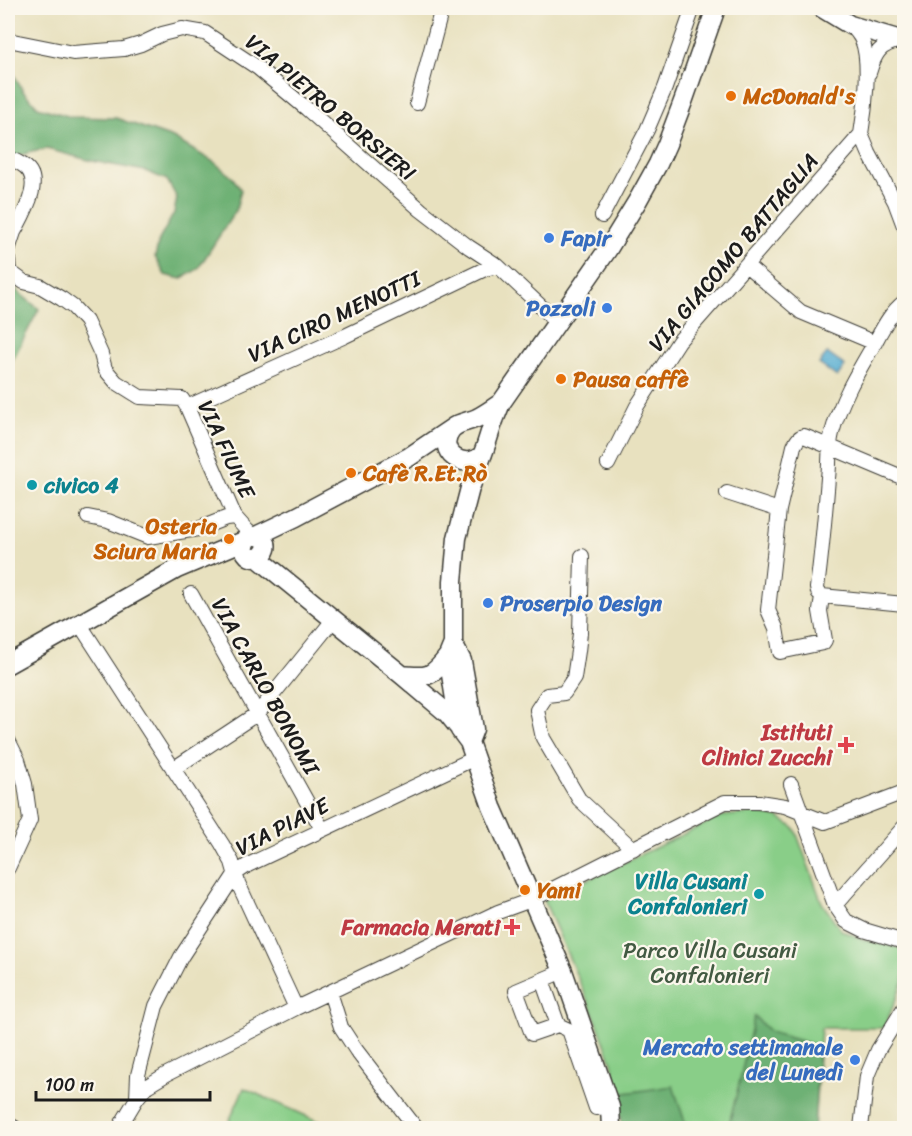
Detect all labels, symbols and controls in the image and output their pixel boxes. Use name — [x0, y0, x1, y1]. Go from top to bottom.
street label: VIA PIETRO BORSIERI — [236, 24, 425, 191]
place label: McDonald's — [742, 77, 856, 116]
marker: McDonald's — [724, 89, 738, 103]
street label: VIA GIACOMO BATTAGLIA — [638, 144, 829, 361]
place label: Fapir — [560, 219, 613, 258]
marker: Fapir — [542, 231, 556, 245]
street label: VIA CIRO MENOTTI — [241, 259, 428, 374]
place label: Pozzoli — [526, 289, 596, 328]
marker: Pozzoli — [600, 301, 614, 315]
place label: Pausa caffè — [573, 360, 690, 399]
marker: Pausa caffè — [554, 372, 568, 386]
street label: VIA FIUME — [187, 393, 267, 507]
place label: Cafè R.Et.Rò — [362, 454, 488, 493]
place label: civico 4 — [43, 466, 119, 505]
marker: Cafè R.Et.Rò — [344, 466, 358, 480]
marker: civico 4 — [25, 478, 39, 492]
place label: Osteria Sciura Maria — [92, 507, 218, 571]
marker: Osteria Sciura Maria — [222, 532, 236, 546]
place label: Proserpio Design — [500, 584, 662, 623]
street label: VIA CARLO BONOMI — [201, 590, 331, 783]
marker: Proserpio Design — [481, 596, 495, 610]
place label: Istituti Clinici Zucchi — [701, 713, 834, 777]
marker: Istituti Clinici Zucchi — [837, 736, 855, 754]
street label: VIA PIAVE — [228, 785, 338, 867]
place label: Villa Cusani Confalonieri — [627, 862, 749, 926]
place label: Yami — [537, 871, 583, 910]
marker: Yami — [518, 883, 532, 897]
marker: Villa Cusani Confalonieri — [752, 887, 766, 901]
place label: Farmacia Merati — [340, 908, 502, 947]
marker: Farmacia Merati — [505, 920, 519, 934]
park label: Parco Villa Cusani Confalonieri — [623, 931, 798, 995]
place label: Mercato settimanale del Lunedì — [642, 1028, 844, 1092]
marker: Mercato settimanale del Lunedì — [848, 1053, 862, 1067]
scale bar — [36, 1064, 210, 1102]
text: 100 m — [45, 1069, 94, 1101]

